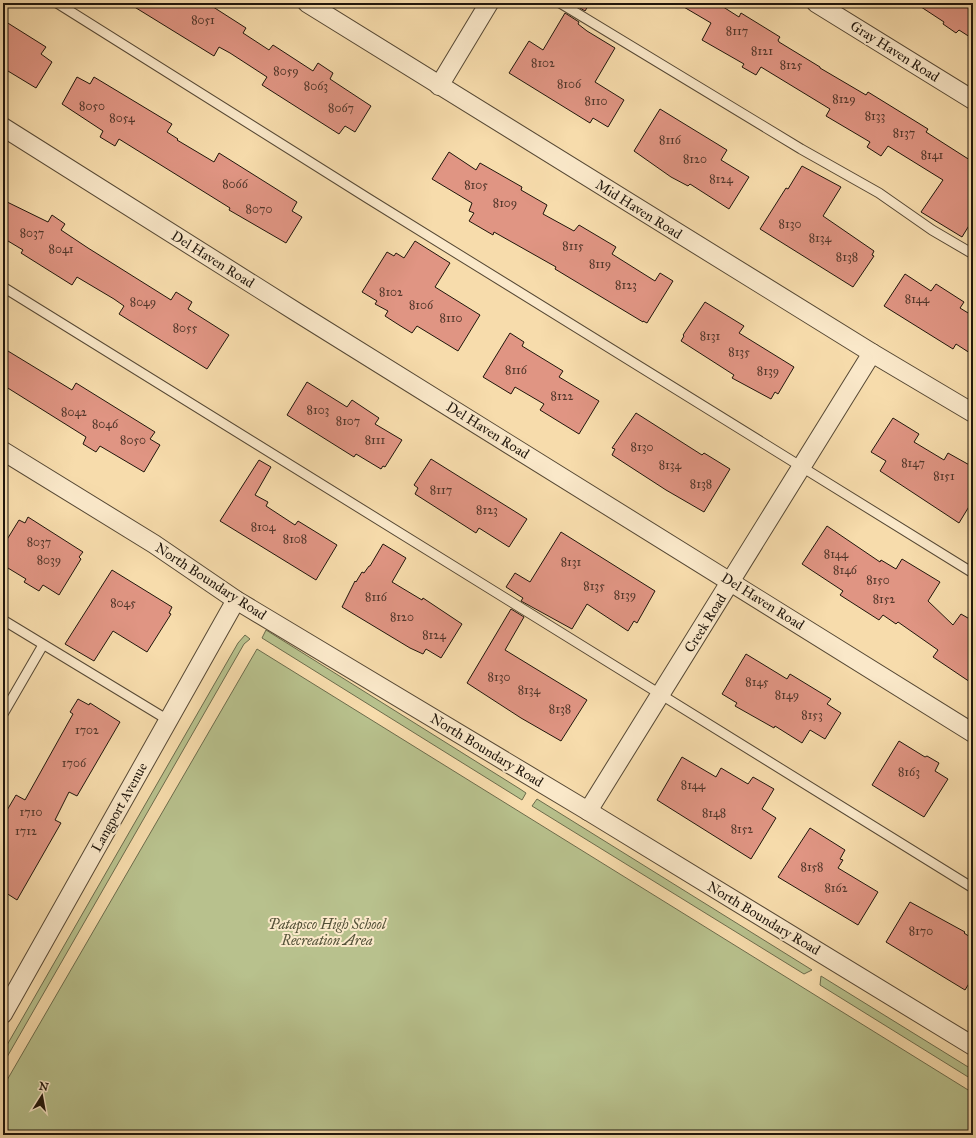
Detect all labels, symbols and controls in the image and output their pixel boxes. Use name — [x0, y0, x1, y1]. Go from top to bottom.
house number: 8051 — [191, 13, 215, 27]
street label: Gray Haven Road — [847, 17, 942, 86]
house number: 8117 — [726, 24, 748, 38]
house number: 8121 — [751, 44, 773, 58]
house number: 8102 — [531, 56, 555, 70]
house number: 8125 — [780, 58, 803, 72]
house number: 8059 — [273, 64, 299, 78]
house number: 8106 — [557, 77, 582, 91]
house number: 8063 — [304, 79, 328, 93]
house number: 8129 — [832, 92, 856, 106]
house number: 8110 — [585, 94, 607, 108]
house number: 8050 — [79, 99, 105, 113]
house number: 8067 — [328, 101, 354, 115]
house number: 8133 — [865, 109, 886, 123]
house number: 8054 — [109, 111, 135, 125]
house number: 8137 — [893, 126, 915, 140]
house number: 8116 — [659, 133, 682, 147]
house number: 8141 — [921, 148, 944, 162]
house number: 8120 — [683, 152, 707, 166]
house number: 8124 — [709, 172, 733, 186]
street label: Mid Haven Road — [592, 176, 685, 243]
house number: 8066 — [222, 177, 249, 191]
house number: 8105 — [464, 178, 488, 192]
house number: 8109 — [493, 196, 517, 210]
house number: 8070 — [246, 202, 272, 216]
house number: 8130 — [779, 217, 801, 231]
house number: 8037 — [20, 226, 44, 240]
street label: Del Haven Road — [168, 227, 257, 292]
house number: 8134 — [809, 231, 832, 245]
house number: 8115 — [562, 239, 584, 253]
house number: 8041 — [49, 242, 74, 256]
house number: 8138 — [836, 250, 858, 264]
house number: 8119 — [589, 257, 611, 271]
house number: 8123 — [615, 278, 637, 292]
house number: 8102 — [379, 285, 403, 299]
house number: 8144 — [905, 292, 930, 306]
house number: 8049 — [130, 295, 156, 309]
house number: 8106 — [409, 298, 434, 312]
house number: 8110 — [440, 311, 462, 325]
house number: 8055 — [173, 321, 198, 335]
house number: 8131 — [700, 329, 721, 343]
house number: 8135 — [728, 345, 750, 359]
house number: 8116 — [505, 363, 528, 377]
house number: 8139 — [757, 364, 779, 378]
house number: 8122 — [551, 389, 574, 403]
street label: Del Haven Road — [443, 398, 532, 463]
house number: 8103 — [307, 403, 330, 417]
house number: 8042 — [61, 405, 87, 419]
house number: 8107 — [336, 414, 360, 428]
house number: 8046 — [92, 417, 119, 431]
house number: 8050 — [120, 433, 146, 447]
house number: 8111 — [365, 433, 386, 447]
house number: 8130 — [631, 440, 653, 454]
house number: 8147 — [901, 456, 925, 470]
house number: 8134 — [659, 458, 682, 472]
house number: 8151 — [933, 469, 955, 483]
house number: 8138 — [690, 477, 712, 491]
house number: 8117 — [430, 483, 452, 497]
house number: 8123 — [476, 503, 498, 517]
house number: 8104 — [251, 520, 276, 534]
house number: 8108 — [283, 532, 307, 546]
house number: 8037 — [27, 535, 51, 549]
street label: North Boundary Road — [152, 539, 269, 624]
house number: 8144 — [824, 547, 849, 561]
house number: 8039 — [37, 553, 61, 567]
house number: 8131 — [561, 555, 582, 569]
house number: 8146 — [833, 563, 858, 577]
street label: Del Haven Road — [718, 569, 807, 634]
house number: 8150 — [866, 573, 890, 587]
house number: 8135 — [583, 579, 605, 593]
house number: 8139 — [614, 588, 636, 602]
house number: 8116 — [365, 590, 388, 604]
street label: Creek Road — [681, 591, 730, 656]
house number: 8152 — [873, 592, 895, 606]
house number: 8045 — [110, 596, 136, 610]
house number: 8120 — [390, 610, 414, 624]
house number: 8124 — [422, 628, 446, 642]
house number: 8130 — [488, 670, 510, 684]
house number: 8145 — [745, 675, 769, 689]
house number: 8134 — [518, 683, 541, 697]
house number: 8149 — [775, 688, 799, 702]
house number: 8138 — [549, 702, 571, 716]
house number: 8153 — [801, 708, 823, 722]
street label: North Boundary Road — [427, 710, 546, 791]
house number: 1702 — [75, 723, 99, 737]
house number: 1706 — [62, 756, 87, 770]
street label: Langport Avenue — [88, 759, 151, 855]
house number: 8163 — [898, 765, 920, 779]
house number: 8144 — [681, 778, 706, 792]
house number: 1710 — [20, 805, 42, 819]
house number: 8148 — [702, 806, 726, 820]
house number: 8152 — [731, 822, 753, 836]
house number: 1712 — [15, 824, 37, 838]
house number: 8158 — [801, 860, 824, 874]
street label: North Boundary Road — [704, 878, 823, 959]
house number: 8162 — [824, 881, 848, 895]
park label: Patapsco High School Recreation Area — [268, 916, 387, 949]
house number: 8170 — [909, 924, 933, 938]
north arrow — [22, 1076, 62, 1116]
text: N — [38, 1079, 50, 1094]

